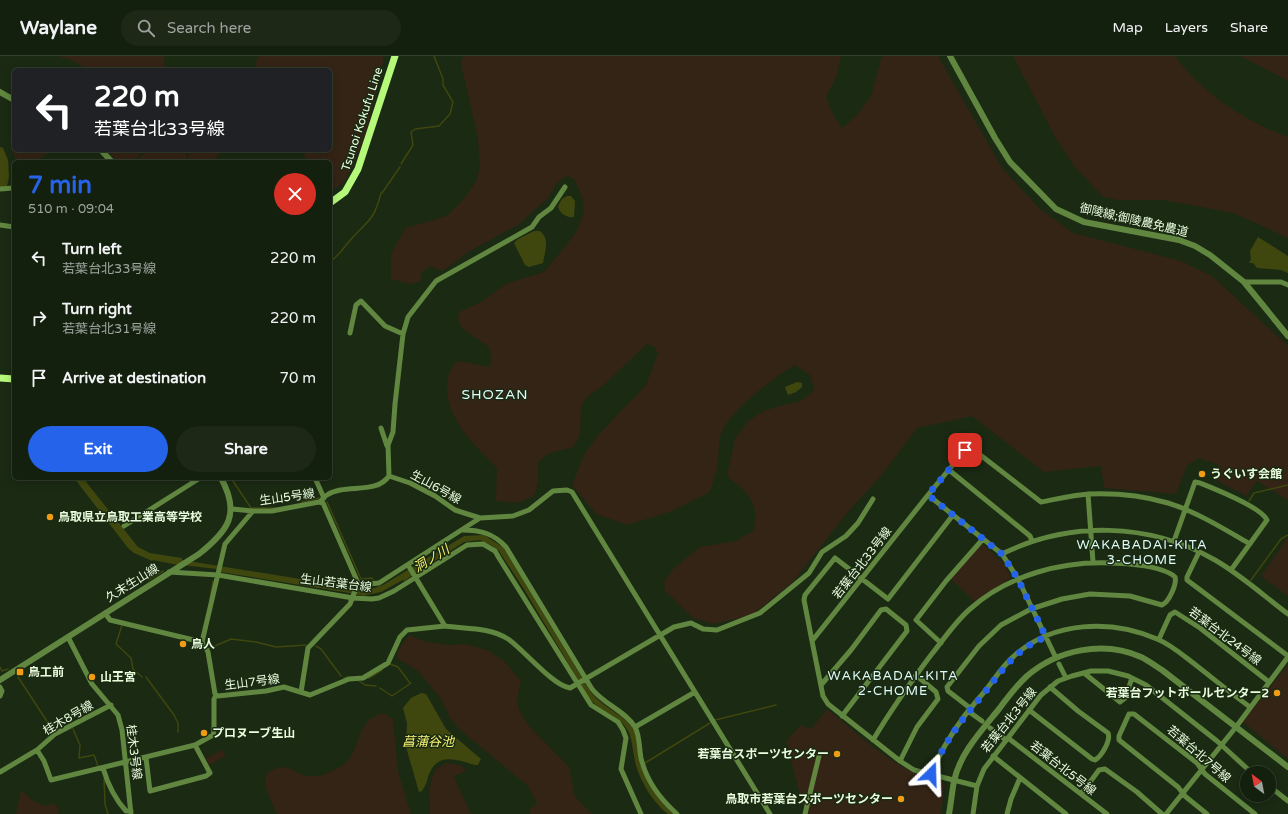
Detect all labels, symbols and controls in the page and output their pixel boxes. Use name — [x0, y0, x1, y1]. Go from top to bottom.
search box — [121, 10, 401, 46]
text: Waylane — [20, 17, 97, 39]
icon: search — [135, 17, 157, 39]
text: Search here — [167, 19, 251, 37]
text: Map — [1113, 19, 1143, 36]
text: Layers — [1165, 19, 1208, 36]
text: Share — [1230, 19, 1268, 36]
street label: Tsunoi Kokufu Line — [339, 65, 385, 173]
text: 220 m — [94, 80, 180, 114]
icon: left — [28, 84, 80, 136]
text: 若葉台北33号線 — [94, 118, 225, 140]
text: 7 min — [28, 171, 92, 200]
button: close — [274, 173, 316, 215]
text: 510 m · 09:04 — [28, 201, 114, 217]
street label: 御陵線;御陵農免農道 — [1078, 201, 1190, 239]
text: Turn left — [62, 240, 122, 258]
icon: left — [28, 247, 50, 269]
text: 220 m — [270, 249, 316, 267]
text: 若葉台北33号線 — [62, 261, 156, 277]
text: Turn right — [62, 300, 132, 318]
icon: right — [28, 307, 50, 329]
text: 220 m — [270, 309, 316, 327]
text: 若葉台北31号線 — [62, 321, 156, 337]
icon: arrive — [28, 367, 50, 389]
text: Arrive at destination — [62, 369, 206, 387]
text: 70 m — [279, 369, 316, 387]
district label: SHOZAN — [461, 386, 529, 403]
button: Exit — [28, 426, 168, 472]
button: Share — [176, 426, 316, 472]
pin — [948, 433, 982, 467]
icon: arrive — [954, 439, 976, 461]
street label: 生山6号線 — [408, 467, 464, 507]
place label: うぐいす会館 — [1210, 467, 1282, 481]
marker: うぐいす会館 — [1197, 469, 1207, 479]
street label: 生山5号線 — [259, 486, 315, 508]
place label: 鳥取県立鳥取工業高等学校 — [58, 510, 202, 524]
marker: 鳥取県立鳥取工業高等学校 — [45, 512, 55, 522]
street label: 若葉台北33号線 — [830, 524, 894, 602]
district label: WAKABADAI-KITA 3-CHOME — [1076, 537, 1208, 568]
water label: 洞ノ川 — [411, 541, 454, 576]
street label: 久末生山線 — [103, 561, 161, 605]
street label: 生山若葉台線 — [299, 572, 373, 594]
street label: 若葉台北24号線 — [1186, 604, 1264, 668]
place label: 鳥人 — [191, 637, 215, 651]
marker: 鳥人 — [178, 639, 188, 649]
place label: 鳥工前 — [28, 665, 64, 679]
marker: 鳥工前 — [15, 667, 25, 677]
district label: WAKABADAI-KITA 2-CHOME — [827, 668, 959, 699]
place label: 山王宮 — [100, 670, 136, 684]
marker: 山王宮 — [87, 672, 97, 682]
street label: 生山7号線 — [224, 672, 280, 692]
street label: 若葉台北3号線 — [979, 685, 1039, 755]
place label: 若葉台フットボールセンター2 — [1105, 686, 1269, 700]
marker: 若葉台フットボールセンター2 — [1272, 688, 1282, 698]
street label: 桂木8号線 — [40, 698, 96, 738]
street label: 若葉台北7号線 — [1164, 723, 1234, 785]
street label: 桂木3号線 — [124, 724, 144, 780]
place label: プロヌーブ生山 — [212, 726, 295, 740]
marker: プロヌーブ生山 — [199, 728, 209, 738]
water label: 菖蒲谷池 — [402, 734, 456, 750]
street label: 若葉台北5号線 — [1027, 738, 1099, 798]
place label: 若葉台スポーツセンター — [697, 747, 829, 761]
marker: 若葉台スポーツセンター — [832, 749, 842, 759]
position arrow — [910, 753, 952, 795]
north arrow — [1240, 766, 1276, 802]
map controls — [1240, 766, 1276, 802]
place label: 鳥取市若葉台スポーツセンター — [725, 792, 893, 806]
marker: 鳥取市若葉台スポーツセンター — [896, 794, 906, 804]

